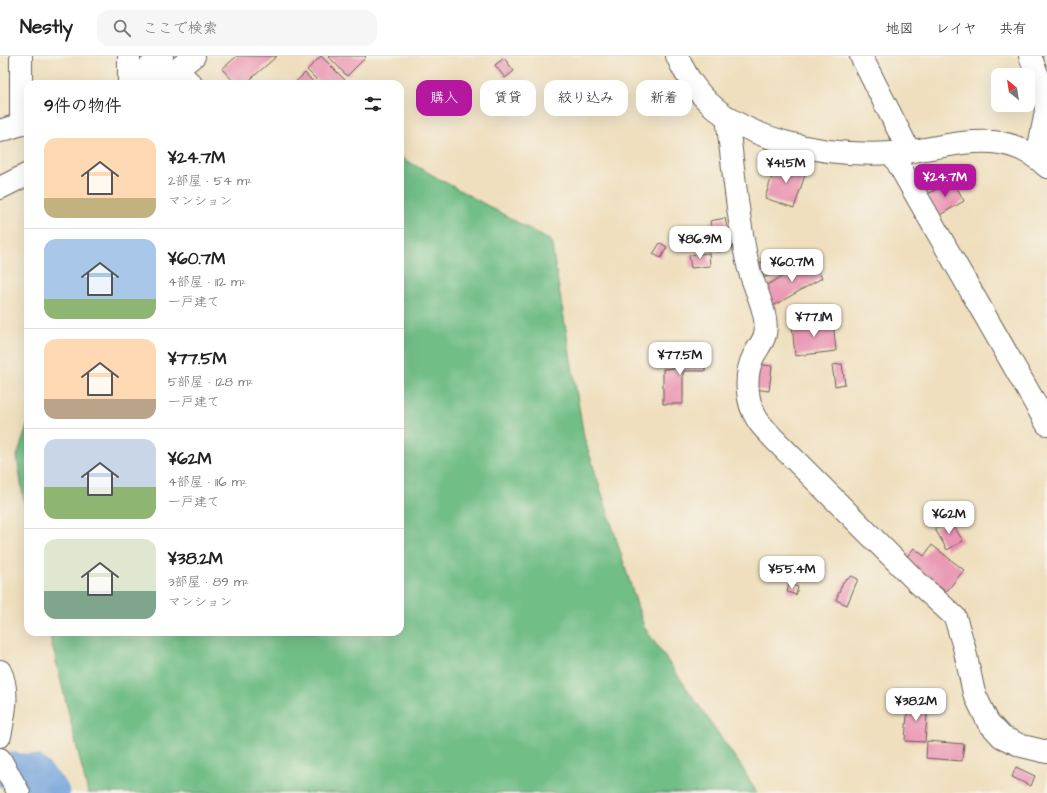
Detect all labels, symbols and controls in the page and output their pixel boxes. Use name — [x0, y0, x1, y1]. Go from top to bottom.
search box — [97, 10, 377, 46]
text: Nestly — [20, 14, 73, 41]
icon: search — [111, 17, 133, 39]
text: ここで検索 — [143, 18, 218, 39]
text: 地図 — [886, 19, 914, 39]
text: レイヤ — [936, 19, 977, 39]
text: 共有 — [999, 19, 1027, 39]
north arrow — [991, 68, 1035, 112]
map controls — [991, 68, 1035, 112]
chip: 購入 — [416, 80, 472, 116]
chip: 賃貸 — [480, 80, 536, 116]
chip: 絞り込み — [544, 80, 628, 116]
chip: 新着 — [636, 80, 692, 116]
icon: filters — [362, 93, 384, 115]
text: 9件の物件 — [44, 94, 122, 118]
text: ¥24.7M — [168, 146, 225, 170]
pin: ¥41.5M — [753, 150, 819, 184]
icon: home — [76, 154, 124, 202]
text: ¥41.5M — [766, 154, 806, 172]
pin: ¥24.7M — [912, 164, 978, 198]
text: ¥24.7M — [923, 168, 967, 186]
text: 2部屋 · 54 m² — [168, 172, 252, 190]
text: マンション — [168, 192, 232, 210]
pin: ¥86.9M — [667, 226, 733, 260]
text: ¥86.9M — [678, 230, 722, 248]
text: ¥60.7M — [168, 247, 225, 271]
pin: ¥60.7M — [759, 249, 825, 283]
text: ¥60.7M — [770, 253, 814, 271]
icon: home — [76, 255, 124, 303]
text: 4部屋 · 112 m² — [168, 273, 246, 291]
text: 一戸建て — [168, 293, 220, 311]
pin: ¥77.1M — [781, 304, 847, 338]
text: ¥77.1M — [795, 308, 833, 326]
pin: ¥77.5M — [647, 342, 713, 376]
text: ¥77.5M — [658, 346, 702, 364]
text: ¥77.5M — [168, 347, 227, 371]
icon: home — [76, 355, 124, 403]
text: 5部屋 · 128 m² — [168, 373, 253, 391]
text: 一戸建て — [168, 393, 220, 411]
text: ¥62M — [168, 447, 212, 471]
icon: home — [76, 455, 124, 503]
text: 4部屋 · 116 m² — [168, 473, 247, 491]
text: 一戸建て — [168, 493, 220, 511]
pin: ¥62M — [925, 501, 973, 535]
text: ¥62M — [932, 505, 966, 523]
text: ¥38.2M — [168, 547, 223, 571]
icon: home — [76, 555, 124, 603]
pin: ¥55.4M — [759, 556, 825, 590]
text: ¥55.4M — [769, 560, 815, 578]
text: 3部屋 · 89 m² — [168, 573, 249, 591]
text: マンション — [168, 593, 232, 611]
pin: ¥38.2M — [883, 688, 949, 722]
text: ¥38.2M — [895, 692, 937, 710]

